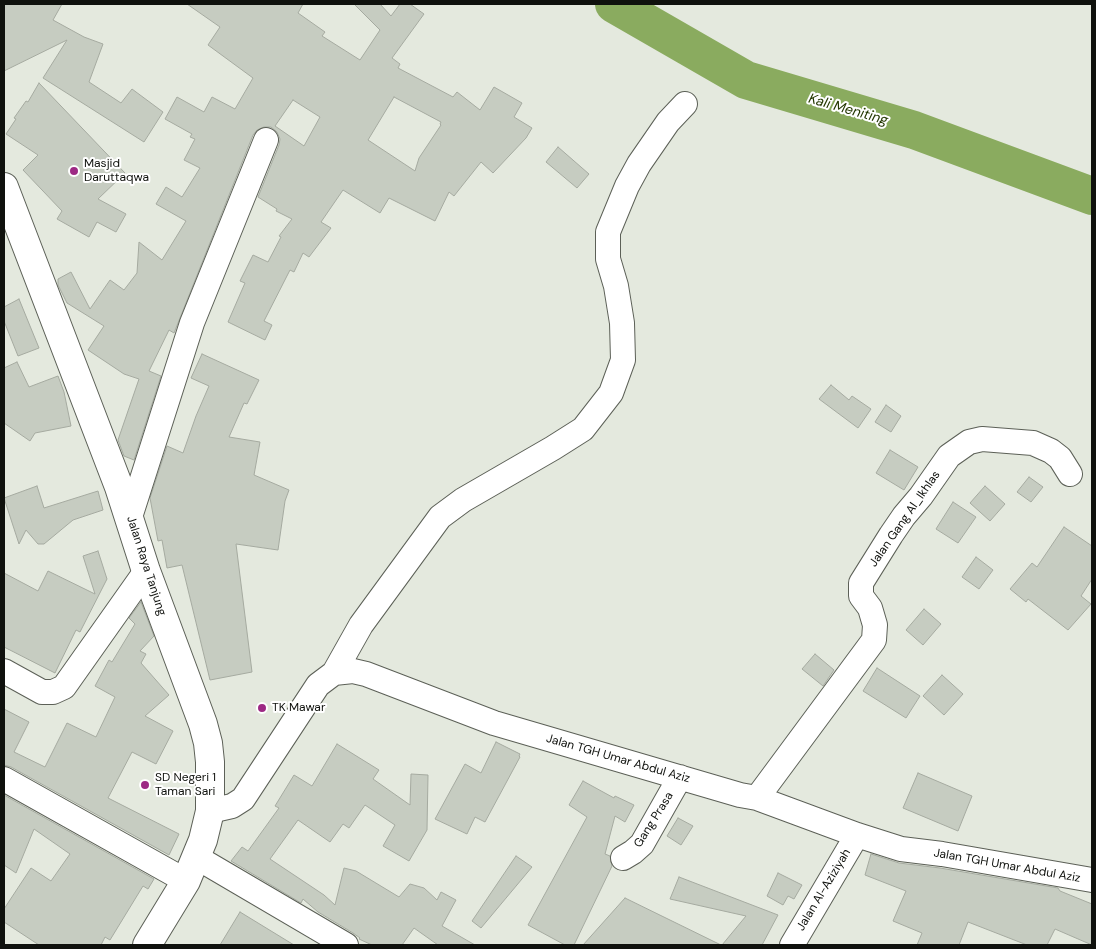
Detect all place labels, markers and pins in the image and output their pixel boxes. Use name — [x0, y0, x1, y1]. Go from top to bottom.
place label: Masjid Daruttaqwa — [84, 157, 149, 185]
marker: Masjid Daruttaqwa — [68, 165, 80, 177]
place label: TK Mawar — [272, 701, 325, 715]
marker: TK Mawar — [256, 702, 268, 714]
place label: SD Negeri 1 Taman Sari — [155, 771, 216, 799]
marker: SD Negeri 1 Taman Sari — [139, 779, 151, 791]

